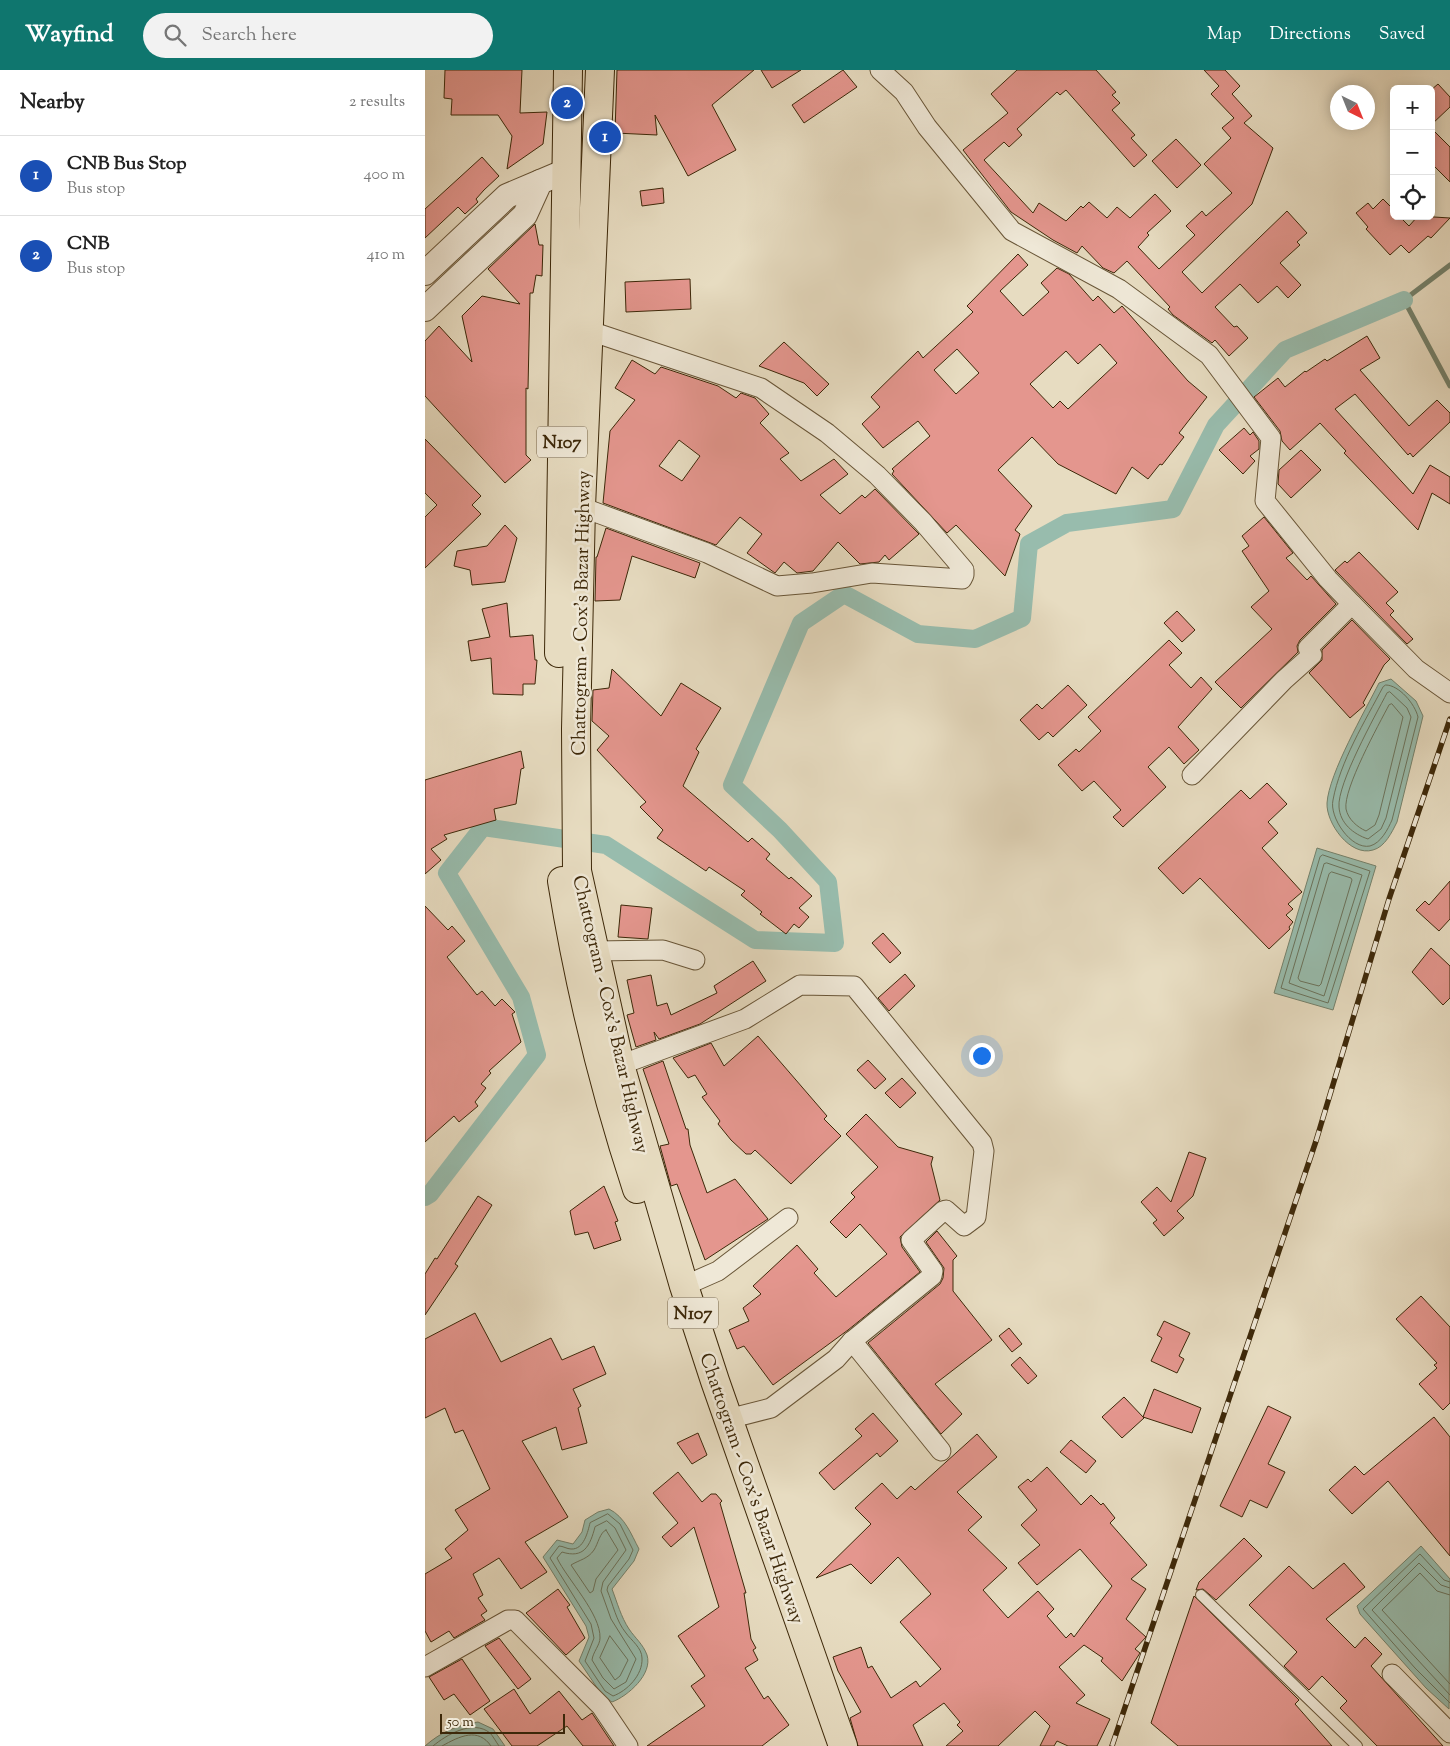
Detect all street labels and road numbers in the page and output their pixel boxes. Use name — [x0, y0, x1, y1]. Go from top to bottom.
road number: N107 — [537, 427, 587, 458]
street label: Chattogram - Cox's Bazar Highway — [567, 470, 598, 756]
street label: Chattogram - Cox's Bazar Highway — [564, 873, 655, 1157]
road number: N107 — [668, 1298, 718, 1328]
street label: Chattogram - Cox's Bazar Highway — [691, 1350, 810, 1628]

